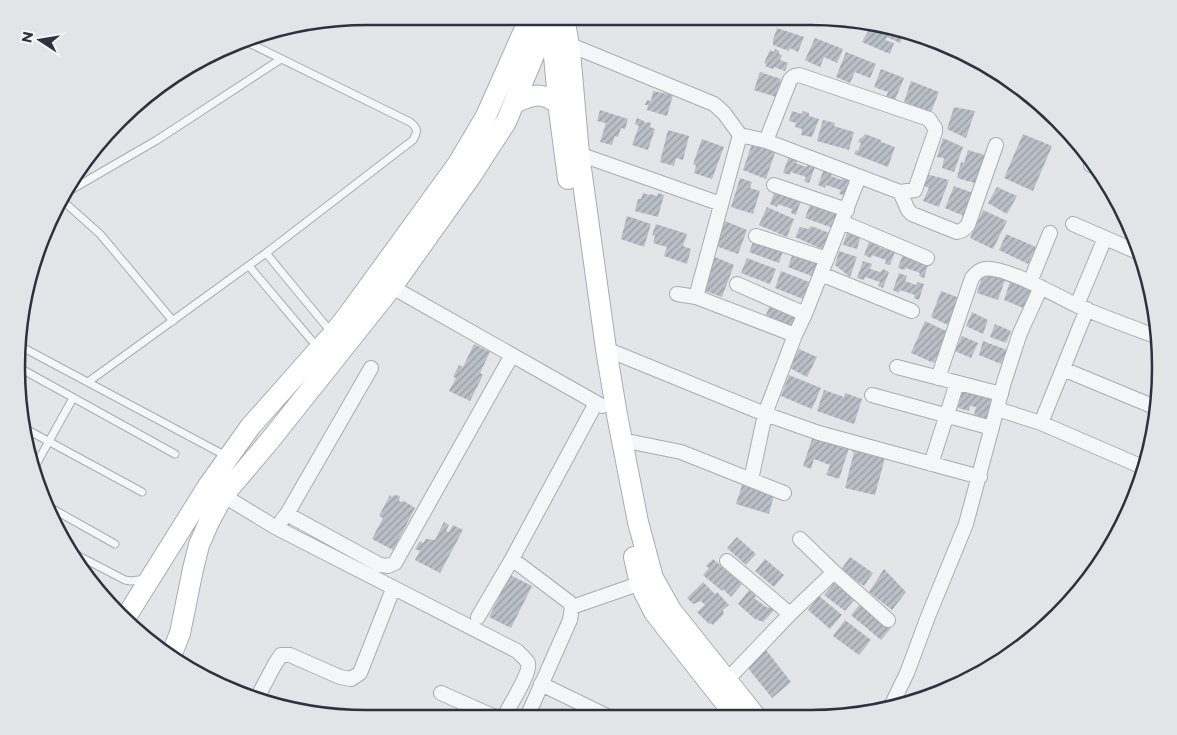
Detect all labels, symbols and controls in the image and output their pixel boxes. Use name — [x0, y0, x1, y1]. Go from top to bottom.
north arrow — [15, 15, 65, 65]
text: N — [17, 30, 37, 45]

